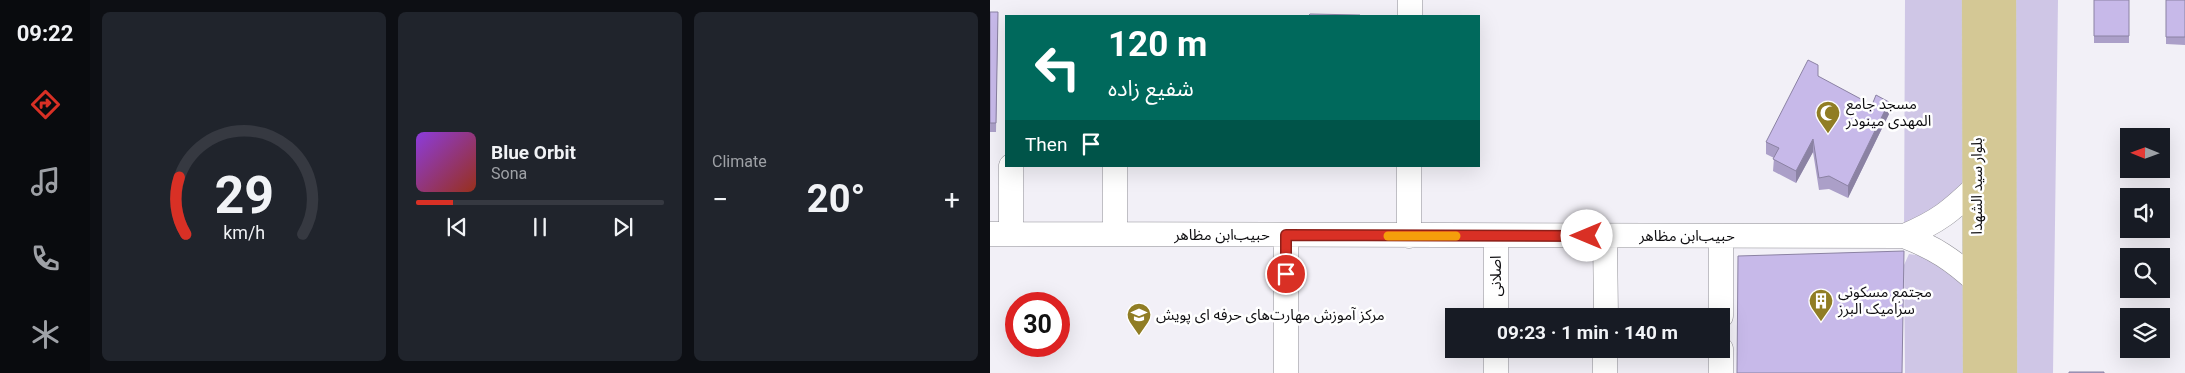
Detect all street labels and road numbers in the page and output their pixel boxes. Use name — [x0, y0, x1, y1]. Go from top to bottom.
street label: بلوار سید الشهدا — [1968, 138, 1986, 234]
street label: حبیب‌ابن مظاهر — [1173, 226, 1270, 244]
street label: حبیب‌ابن مظاهر — [1638, 227, 1735, 245]
street label: اصلانی — [1487, 255, 1505, 297]

